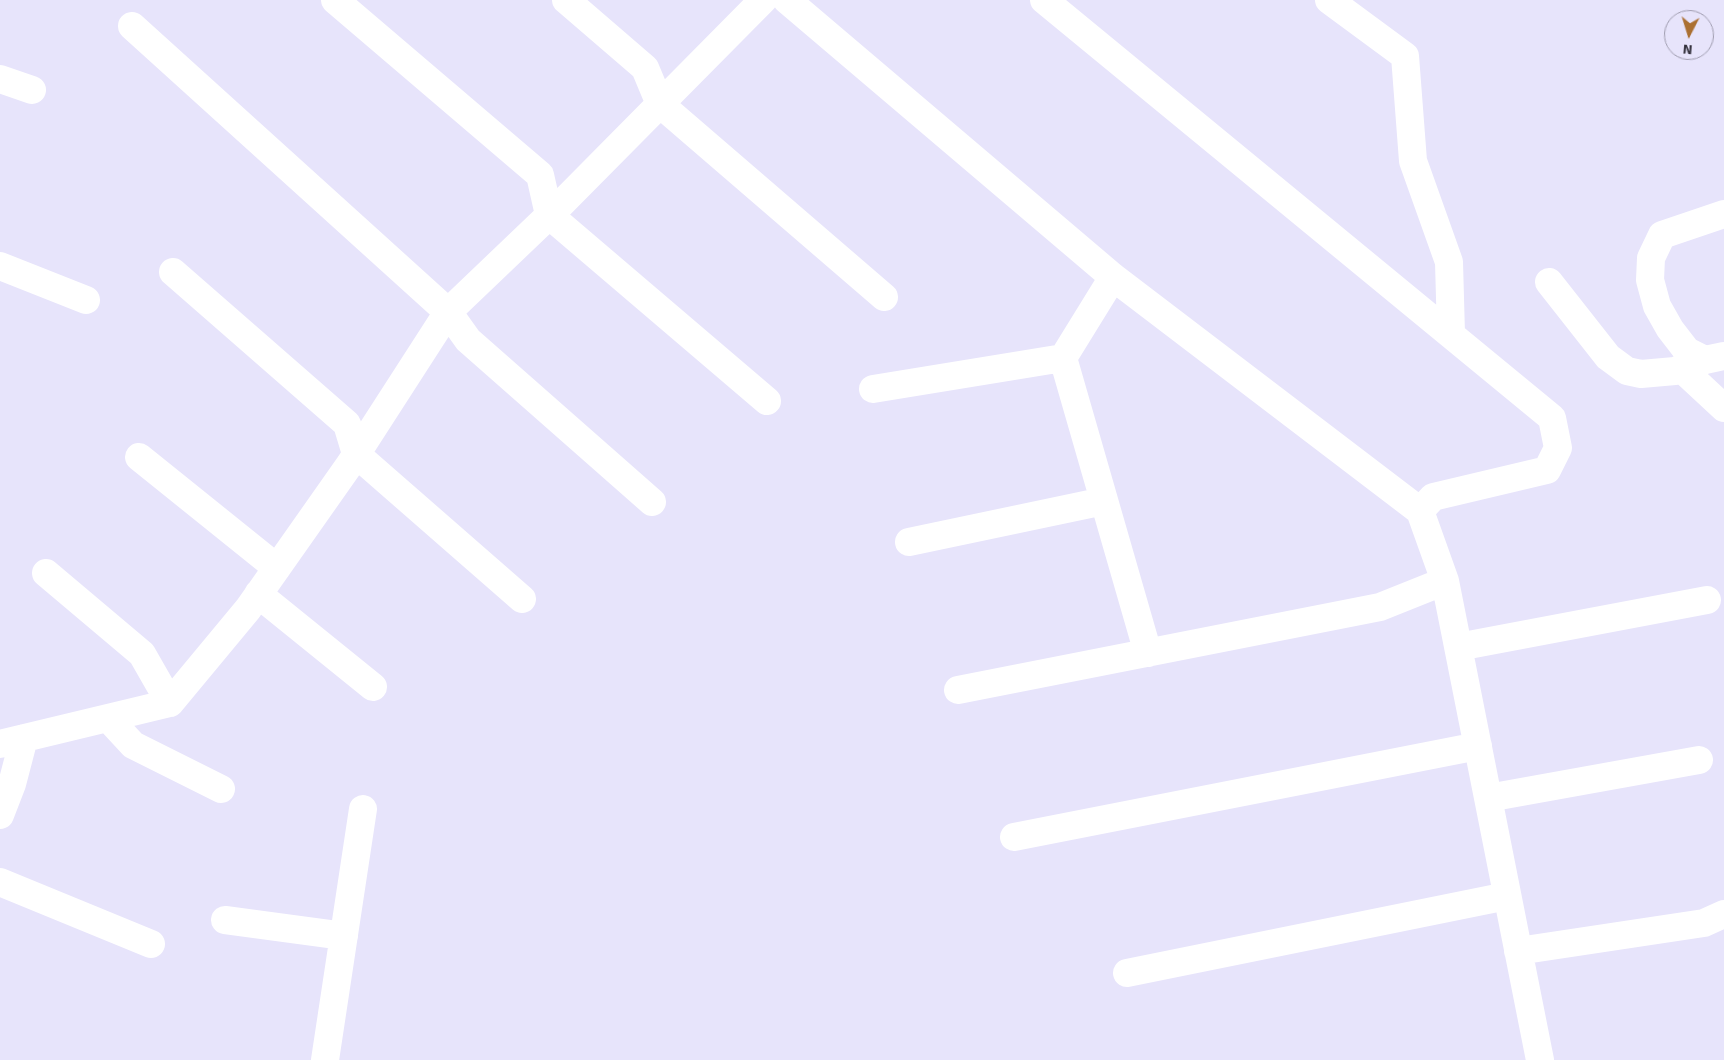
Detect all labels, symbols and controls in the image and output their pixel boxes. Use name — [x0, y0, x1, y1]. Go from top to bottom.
north arrow — [1664, 10, 1714, 60]
text: N — [1682, 41, 1693, 58]

